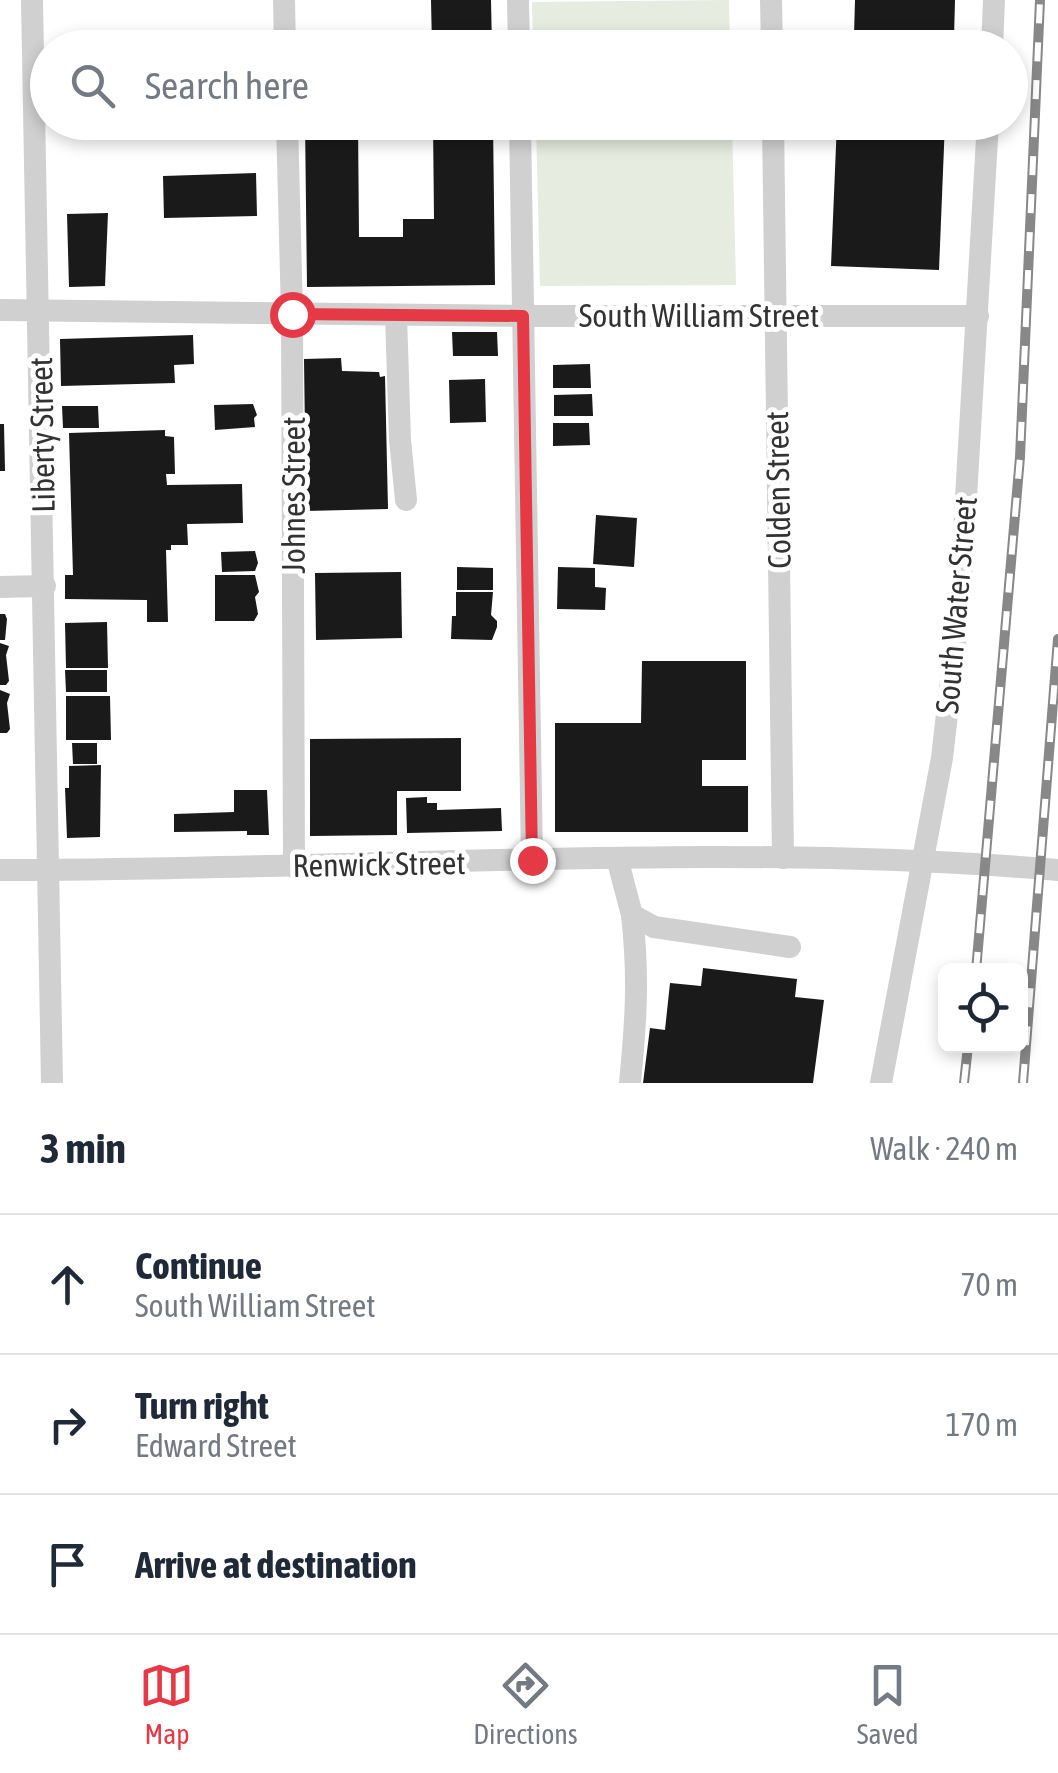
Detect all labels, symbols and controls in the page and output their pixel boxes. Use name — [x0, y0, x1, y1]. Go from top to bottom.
search box — [30, 30, 1028, 140]
icon: search — [65, 58, 120, 113]
text: Search here — [145, 64, 309, 107]
route start — [270, 292, 316, 338]
street label: South William Street — [579, 297, 819, 334]
street label: Liberty Street — [22, 357, 62, 513]
street label: Colden Street — [758, 411, 798, 569]
street label: Johnes Street — [275, 417, 312, 573]
street label: South Water Street — [928, 495, 984, 715]
route end — [510, 838, 556, 884]
street label: Renwick Street — [292, 844, 466, 884]
map controls — [938, 963, 1028, 1053]
button: locate — [938, 963, 1028, 1053]
text: 3 min — [40, 1124, 126, 1172]
text: Walk · 240 m — [870, 1130, 1018, 1167]
text: Continue — [135, 1244, 262, 1287]
icon: ahead — [40, 1257, 95, 1312]
text: 70 m — [960, 1266, 1018, 1303]
text: South William Street — [135, 1287, 375, 1324]
text: Turn right — [135, 1384, 269, 1427]
icon: right — [40, 1397, 95, 1452]
text: 170 m — [945, 1406, 1018, 1443]
text: Edward Street — [135, 1427, 297, 1464]
icon: arrive — [40, 1537, 95, 1592]
text: Arrive at destination — [135, 1543, 417, 1586]
tab: Map — [139, 1658, 194, 1750]
tab: Directions — [473, 1658, 578, 1750]
tab: Saved — [857, 1658, 919, 1750]

